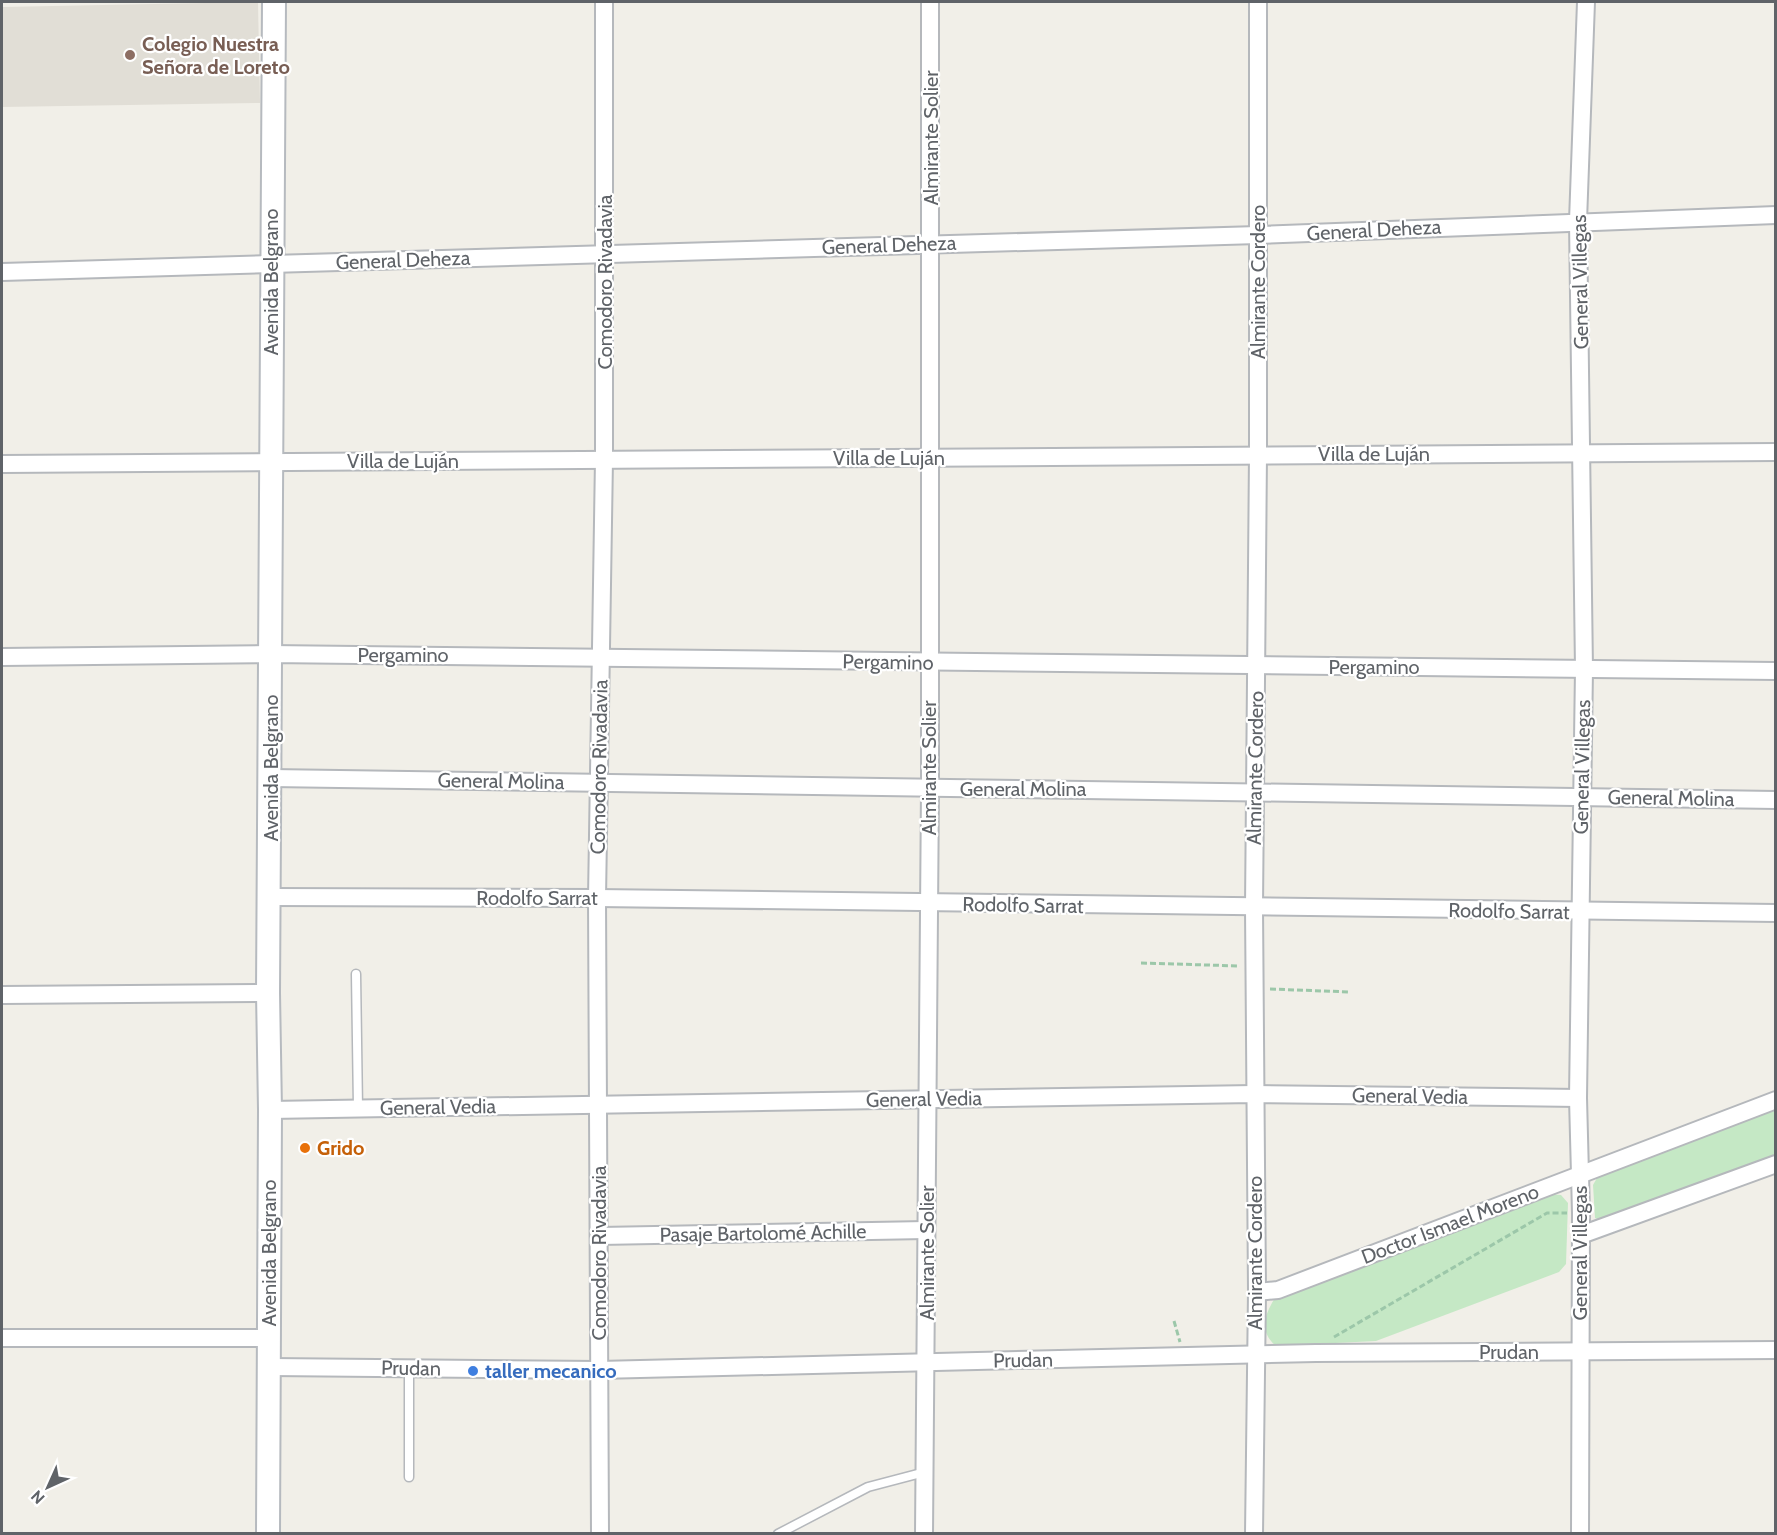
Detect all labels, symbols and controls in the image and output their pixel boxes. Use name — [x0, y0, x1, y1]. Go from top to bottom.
place label: Colegio Nuestra Señora de Loreto — [142, 32, 290, 79]
marker: Colegio Nuestra Señora de Loreto — [123, 48, 137, 62]
street label: Almirante Solier — [919, 70, 943, 206]
street label: Comodoro Rivadavia — [593, 194, 617, 369]
street label: Almirante Cordero — [1246, 205, 1270, 359]
street label: Avenida Belgrano — [259, 209, 283, 355]
street label: General Deheza — [1306, 214, 1442, 246]
street label: General Villegas — [1567, 214, 1593, 350]
street label: General Deheza — [821, 231, 957, 259]
street label: General Deheza — [335, 246, 471, 274]
street label: Villa de Luján — [1318, 442, 1430, 466]
street label: Villa de Luján — [833, 446, 945, 470]
street label: Villa de Luján — [347, 449, 459, 473]
street label: Pergamino — [357, 643, 449, 667]
street label: Pergamino — [842, 649, 934, 675]
street label: Pergamino — [1328, 655, 1420, 679]
street label: Comodoro Rivadavia — [585, 679, 613, 855]
street label: Almirante Cordero — [1242, 691, 1268, 845]
street label: Avenida Belgrano — [259, 695, 283, 841]
street label: General Villegas — [1569, 699, 1595, 835]
street label: Almirante Solier — [917, 700, 941, 836]
street label: General Molina — [437, 768, 565, 794]
street label: General Molina — [960, 777, 1087, 801]
street label: General Molina — [1607, 785, 1735, 811]
street label: Rodolfo Sarrat — [476, 886, 598, 910]
street label: Rodolfo Sarrat — [962, 892, 1084, 918]
street label: Rodolfo Sarrat — [1448, 898, 1570, 924]
street label: General Vedia — [1352, 1083, 1469, 1109]
street label: General Vedia — [866, 1086, 983, 1112]
street label: General Vedia — [380, 1094, 497, 1120]
place label: Grido — [317, 1136, 364, 1160]
marker: Grido — [298, 1141, 312, 1155]
street label: Comodoro Rivadavia — [587, 1165, 611, 1340]
street label: Almirante Cordero — [1243, 1176, 1267, 1330]
street label: Doctor Ismael Moreno — [1358, 1179, 1542, 1269]
street label: Avenida Belgrano — [257, 1180, 281, 1326]
street label: Almirante Solier — [915, 1185, 939, 1321]
street label: General Villegas — [1568, 1186, 1592, 1320]
street label: Pasaje Bartolomé Achille — [659, 1219, 867, 1247]
street label: Prudan — [1479, 1340, 1539, 1364]
street label: Prudan — [993, 1347, 1053, 1373]
street label: Prudan — [381, 1355, 441, 1381]
place label: taller mecanico — [485, 1359, 617, 1383]
marker: taller mecanico — [466, 1364, 480, 1378]
north arrow — [18, 1457, 78, 1517]
text: N — [27, 1487, 48, 1508]

